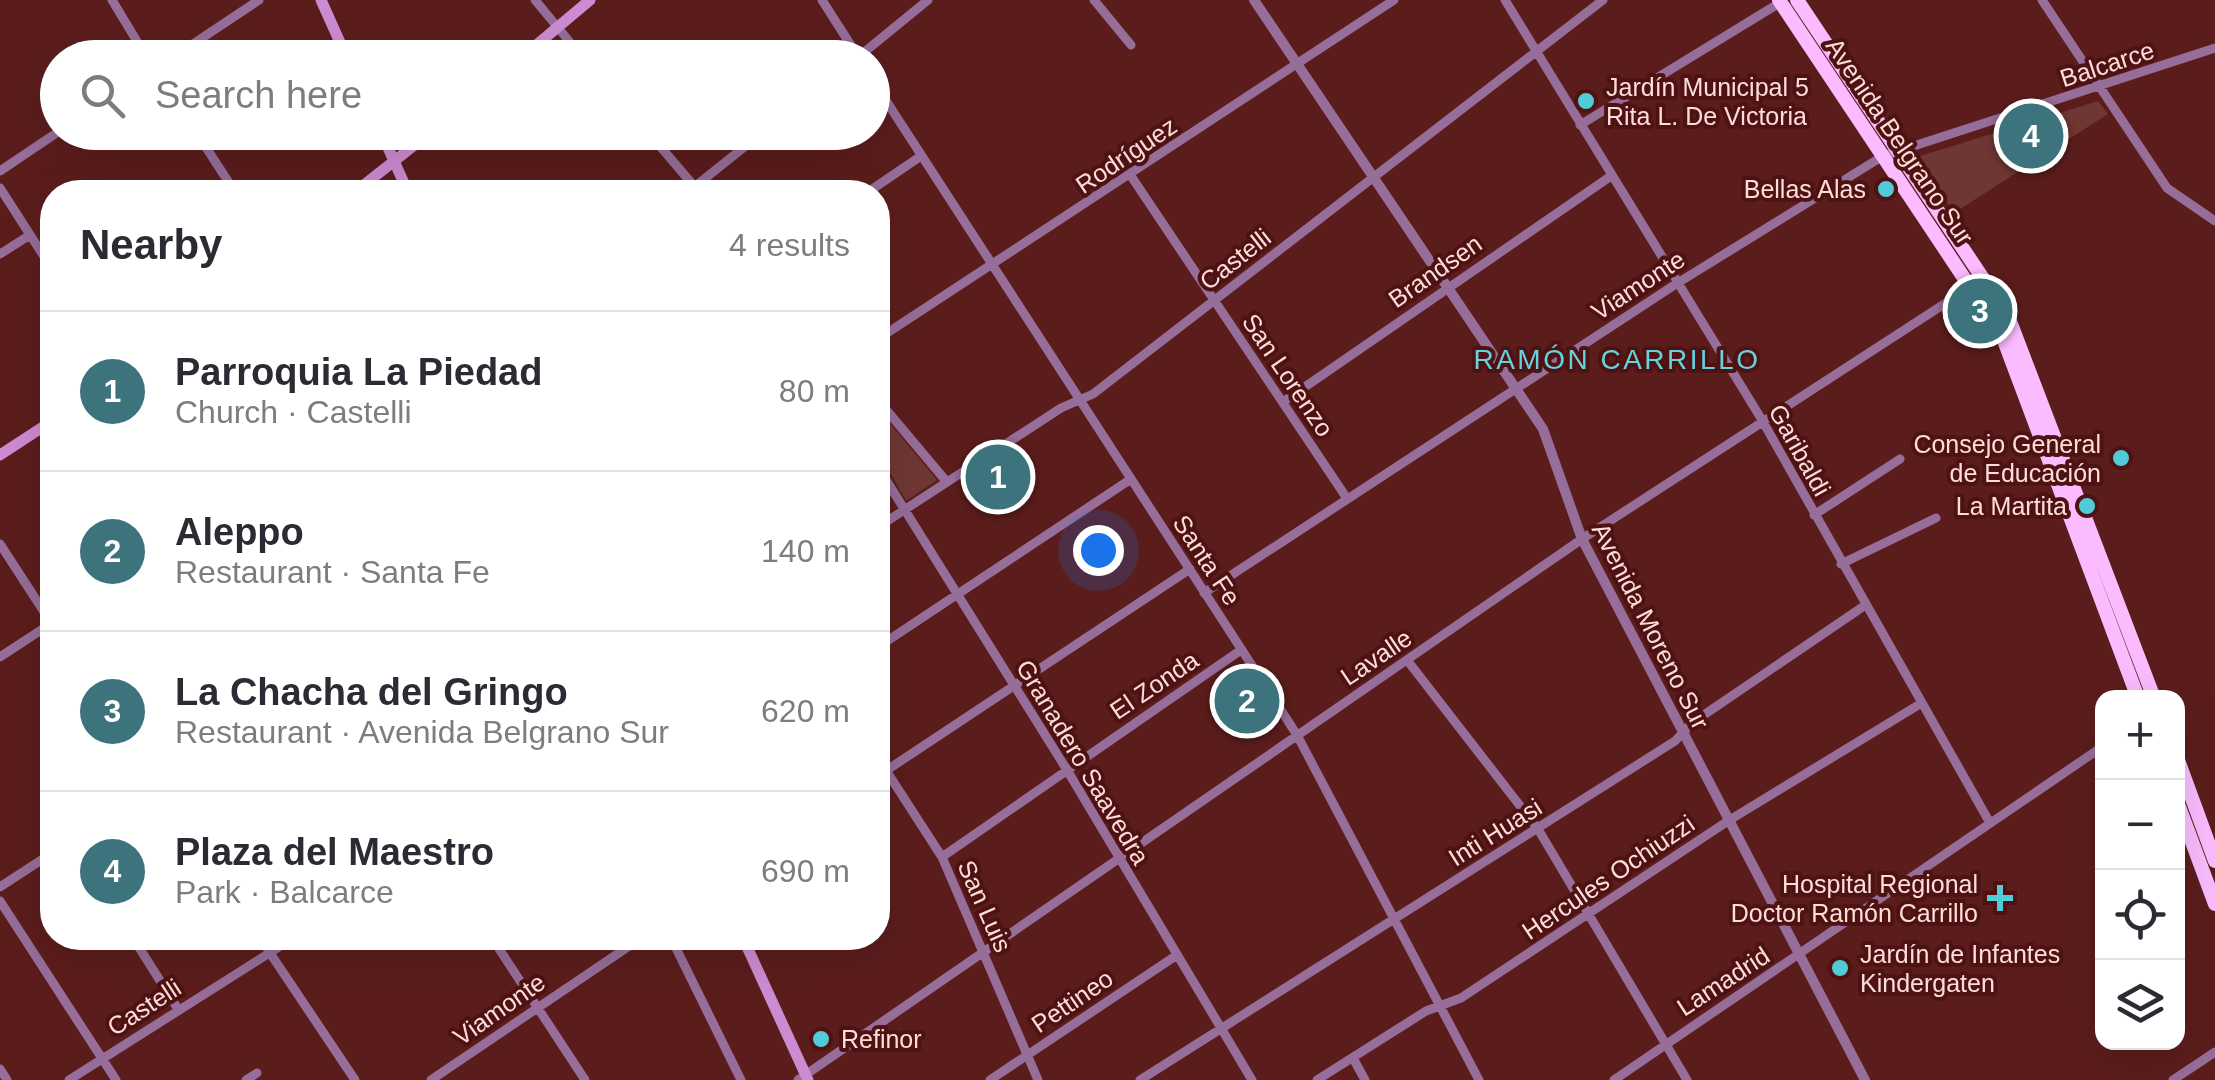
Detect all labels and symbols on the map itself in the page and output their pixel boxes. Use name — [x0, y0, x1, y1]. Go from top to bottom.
street label: Avenida Belgrano Sur — [1821, 33, 1979, 249]
street label: Balcarce — [2056, 36, 2158, 92]
place label: Jardín Municipal 5 Rita L. De Victoria — [1606, 73, 1809, 130]
marker: Jardín Municipal 5 Rita L. De Victoria — [1575, 90, 1597, 112]
pin: 4 — [1998, 98, 2064, 174]
street label: Rodríguez — [1070, 111, 1182, 199]
place label: Bellas Alas — [1744, 175, 1866, 203]
marker: Bellas Alas — [1875, 178, 1897, 200]
street label: Castelli — [1194, 223, 1276, 295]
street label: Brandsen — [1383, 229, 1487, 313]
street label: Viamonte — [1586, 245, 1690, 325]
pin: 3 — [1948, 274, 2012, 348]
street label: San Lorenzo — [1237, 308, 1339, 442]
district label: RAMÓN CARRILLO — [1473, 344, 1761, 375]
street label: Garibaldi — [1763, 399, 1837, 501]
place label: Consejo General de Educación — [1913, 430, 2101, 487]
pin: 1 — [966, 440, 1030, 514]
marker: Consejo General de Educación — [2110, 447, 2132, 469]
place label: La Martita — [1956, 492, 2067, 520]
marker: La Martita — [2076, 495, 2098, 517]
street label: Santa Fe — [1168, 510, 1246, 610]
street label: Avenida Moreno Sur — [1587, 518, 1715, 734]
your location — [1073, 525, 1124, 576]
street label: Lavalle — [1335, 623, 1417, 691]
street label: El Zonda — [1105, 645, 1203, 725]
street label: Granadero Saavedra — [1011, 655, 1155, 869]
pin: 2 — [1214, 664, 1280, 738]
street label: Inti Huasi — [1443, 793, 1547, 871]
street label: Hercules Ochiuzzi — [1517, 809, 1699, 945]
street label: San Luis — [952, 856, 1018, 956]
place label: Hospital Regional Doctor Ramón Carrillo — [1731, 870, 1978, 927]
marker: Hospital Regional Doctor Ramón Carrillo — [1987, 885, 2013, 911]
place label: Jardín de Infantes Kindergaten — [1860, 940, 2060, 997]
street label: Lamadrid — [1672, 941, 1774, 1021]
marker: Jardín de Infantes Kindergaten — [1829, 957, 1851, 979]
street label: Pettineo — [1026, 964, 1118, 1038]
street label: Viamonte — [448, 967, 550, 1051]
street label: Castelli — [102, 973, 186, 1041]
place label: Refinor — [841, 1025, 922, 1053]
marker: Refinor — [810, 1028, 832, 1050]

